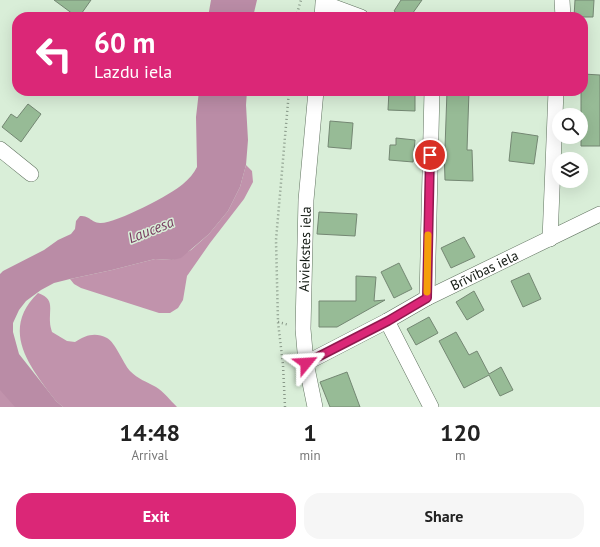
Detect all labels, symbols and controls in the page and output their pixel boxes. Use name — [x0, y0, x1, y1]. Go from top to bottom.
text: 60 m — [94, 24, 155, 61]
icon: left — [28, 28, 80, 80]
text: Lazdu iela — [94, 60, 172, 83]
map controls — [552, 108, 588, 188]
button: search — [552, 108, 588, 144]
pin — [413, 138, 447, 172]
icon: arrive — [419, 144, 441, 166]
button: layers — [552, 152, 588, 188]
street label: Aiviekstes iela — [295, 206, 315, 292]
water label: Laucesa — [125, 211, 177, 247]
street label: Brīvības iela — [447, 246, 521, 294]
position arrow — [285, 342, 327, 384]
text: 14:48 — [119, 417, 180, 448]
text: 1 — [303, 417, 317, 448]
text: 120 — [440, 417, 481, 448]
text: Arrival — [132, 447, 168, 464]
text: min — [299, 447, 321, 464]
text: m — [455, 447, 466, 464]
button: Exit — [16, 493, 296, 539]
button: Share — [304, 493, 584, 539]

